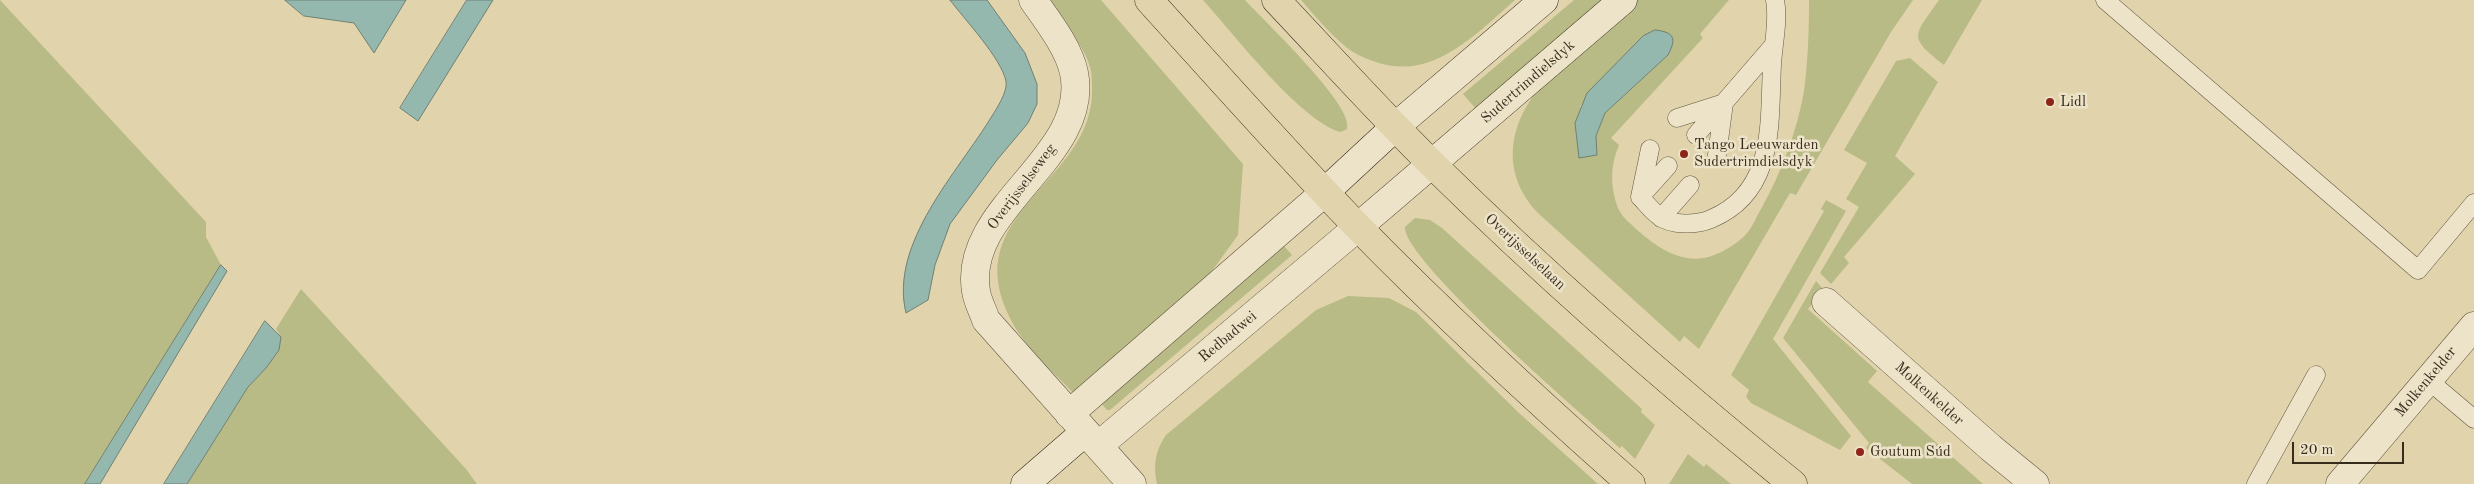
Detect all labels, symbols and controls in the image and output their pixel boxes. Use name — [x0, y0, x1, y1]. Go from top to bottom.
street label: Sudertrimdielsdyk — [1477, 36, 1579, 128]
place label: Lidl — [2060, 93, 2086, 111]
marker: Lidl — [2044, 96, 2056, 108]
place label: Tango Leeuwarden Sudertrimdielsdyk — [1694, 136, 1819, 171]
street label: Overijsselseweg — [984, 140, 1060, 234]
marker: Tango Leeuwarden Sudertrimdielsdyk — [1678, 148, 1690, 160]
street label: Overijsselselaan — [1481, 210, 1569, 294]
street label: Redbadwei — [1195, 308, 1261, 366]
street label: Molkenkelder — [2391, 343, 2461, 421]
street label: Molkenkelder — [1891, 358, 1967, 430]
scale bar — [2294, 432, 2406, 464]
place label: Goutum Súd — [1870, 443, 1951, 461]
text: 20 m — [2300, 443, 2334, 458]
marker: Goutum Súd — [1854, 446, 1866, 458]

